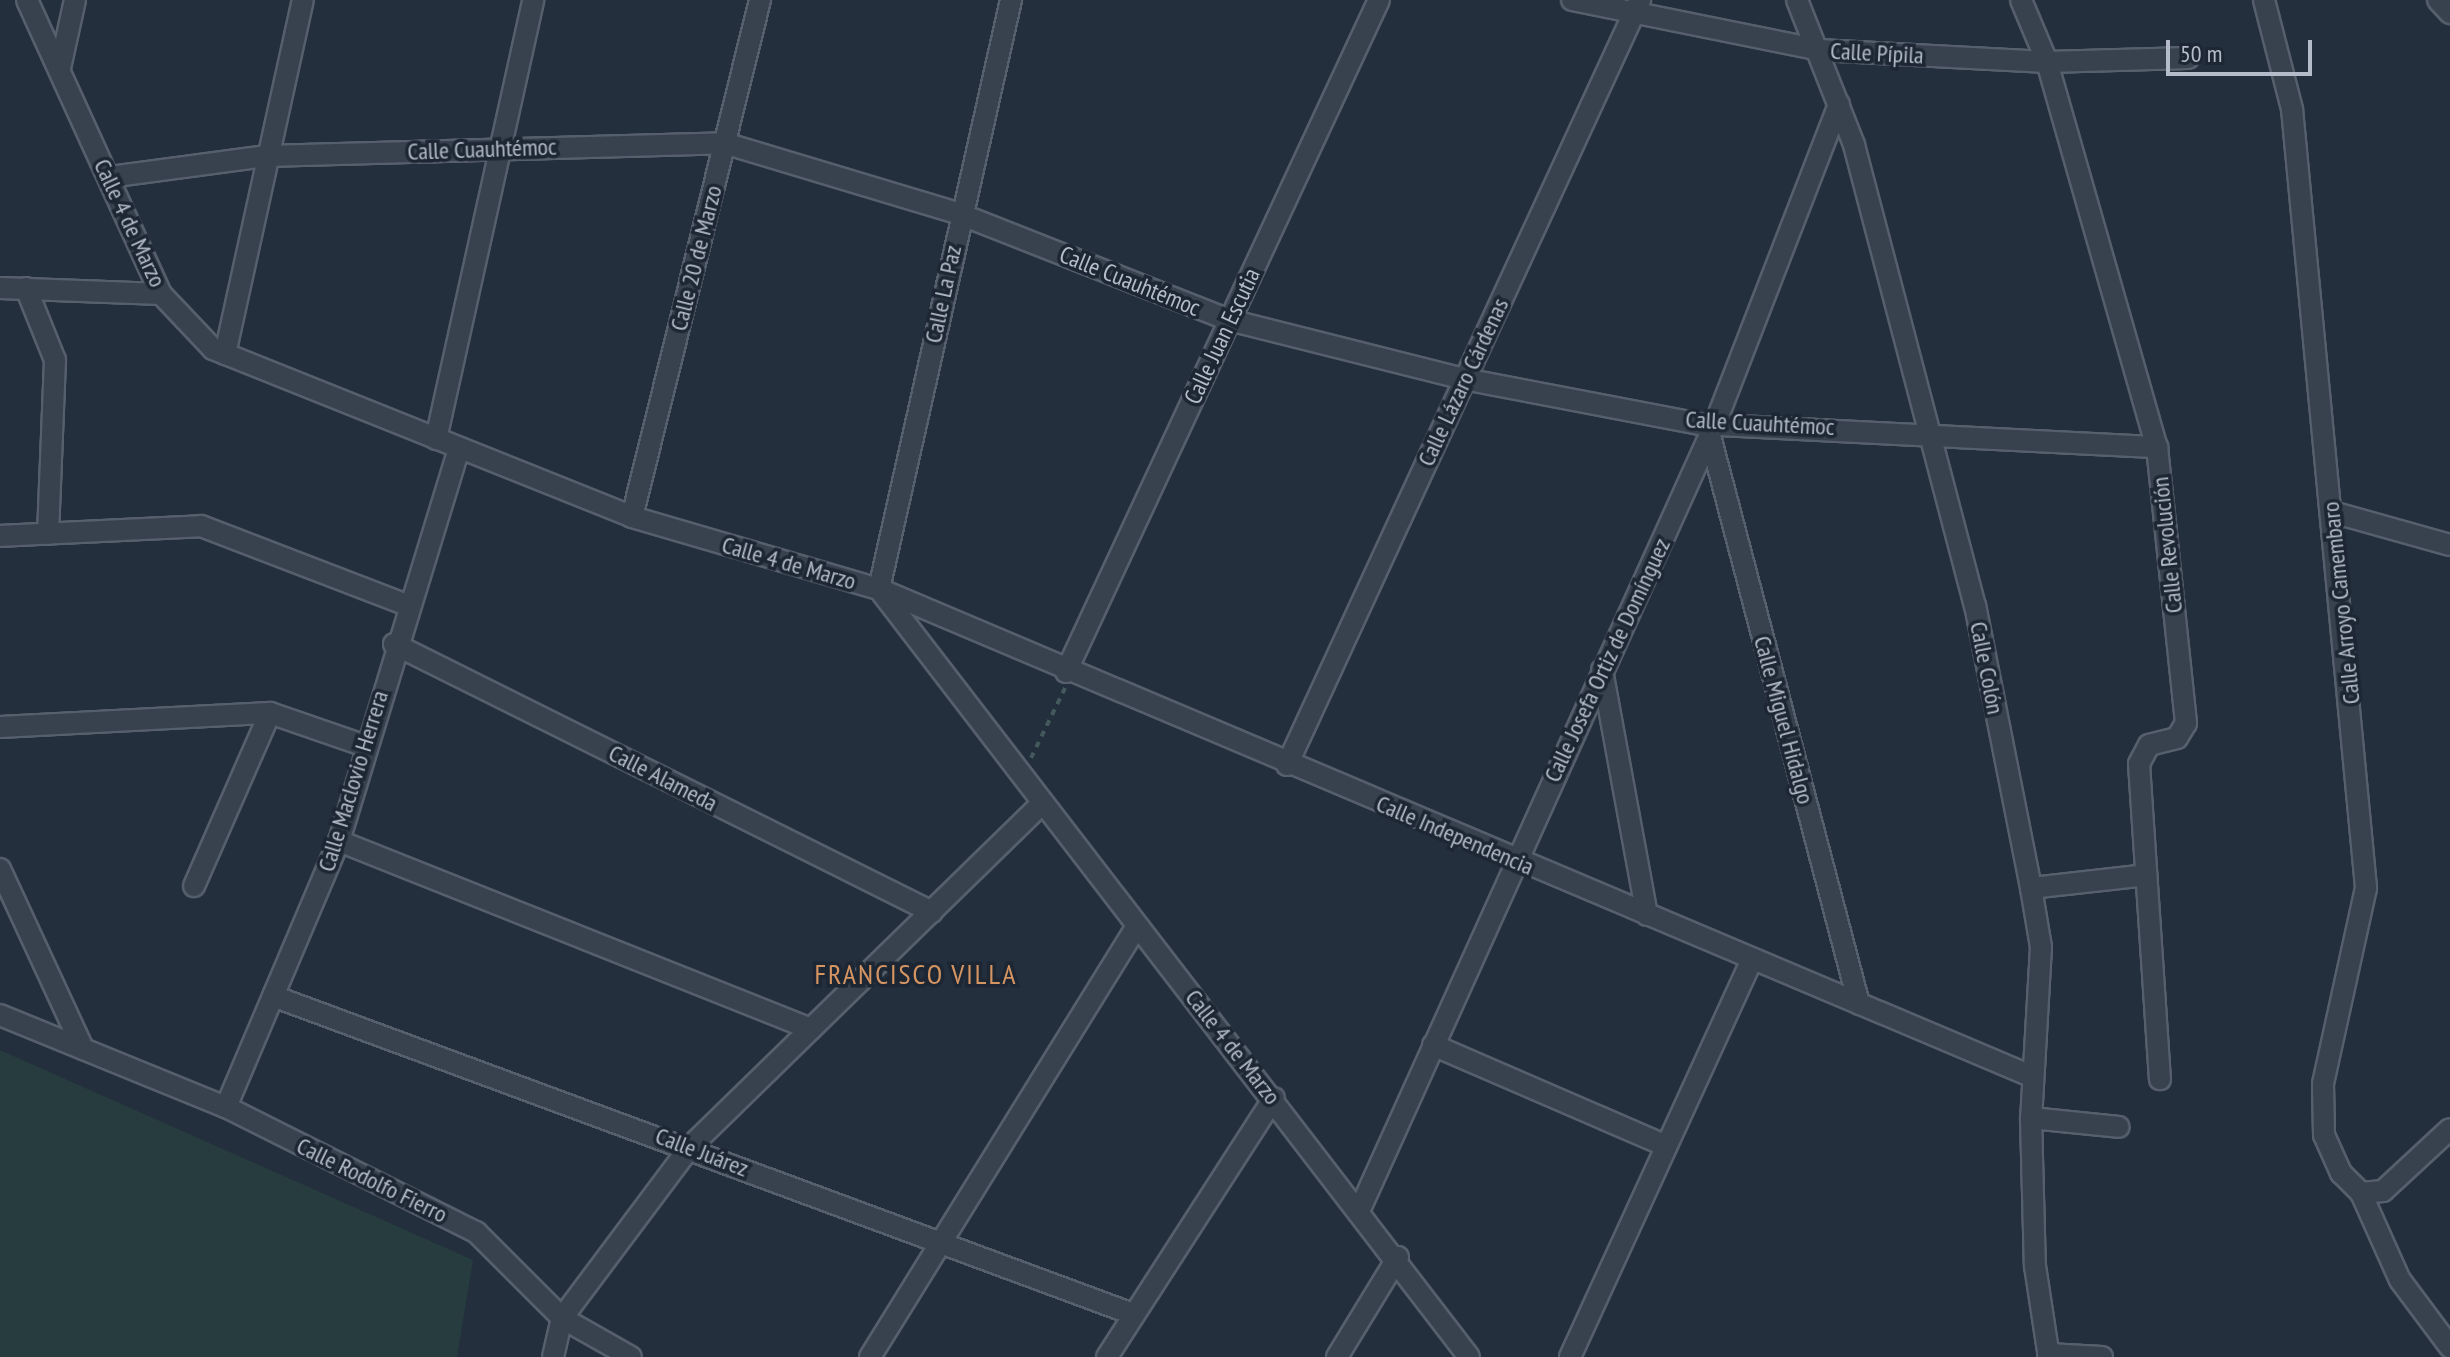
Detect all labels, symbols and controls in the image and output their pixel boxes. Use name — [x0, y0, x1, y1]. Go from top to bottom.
scale bar — [2170, 24, 2316, 74]
street label: Calle Pípila — [1830, 36, 1924, 70]
text: 50 m — [2180, 38, 2222, 69]
street label: Calle Cuauhtémoc — [407, 132, 557, 166]
street label: Calle 4 de Marzo — [88, 154, 172, 292]
street label: Calle 20 de Marzo — [664, 182, 728, 334]
street label: Calle Cuauhtémoc — [1056, 240, 1204, 322]
street label: Calle La Paz — [919, 242, 967, 346]
street label: Calle Juan Escutia — [1178, 263, 1266, 409]
street label: Calle Lázaro Cárdenas — [1411, 293, 1515, 471]
street label: Calle Cuauhtémoc — [1685, 405, 1835, 441]
street label: Calle Revolución — [2146, 475, 2188, 615]
street label: Calle Arroyo Camembaro — [2316, 500, 2366, 706]
street label: Calle 4 de Marzo — [719, 530, 859, 596]
street label: Calle Josefa Ortiz de Domínguez — [1538, 533, 1676, 787]
street label: Calle Colón — [1964, 619, 2010, 717]
street label: Calle Miguel Hidalgo — [1748, 633, 1820, 807]
street label: Calle Maclovio Herrera — [312, 687, 394, 875]
street label: Calle Alameda — [604, 738, 722, 818]
street label: Calle Independencia — [1372, 789, 1538, 881]
district label: FRANCISCO VILLA — [814, 957, 1018, 991]
street label: Calle 4 de Marzo — [1179, 984, 1287, 1110]
street label: Calle Juárez — [651, 1121, 753, 1183]
street label: Calle Rodolfo Fierro — [292, 1131, 452, 1229]

